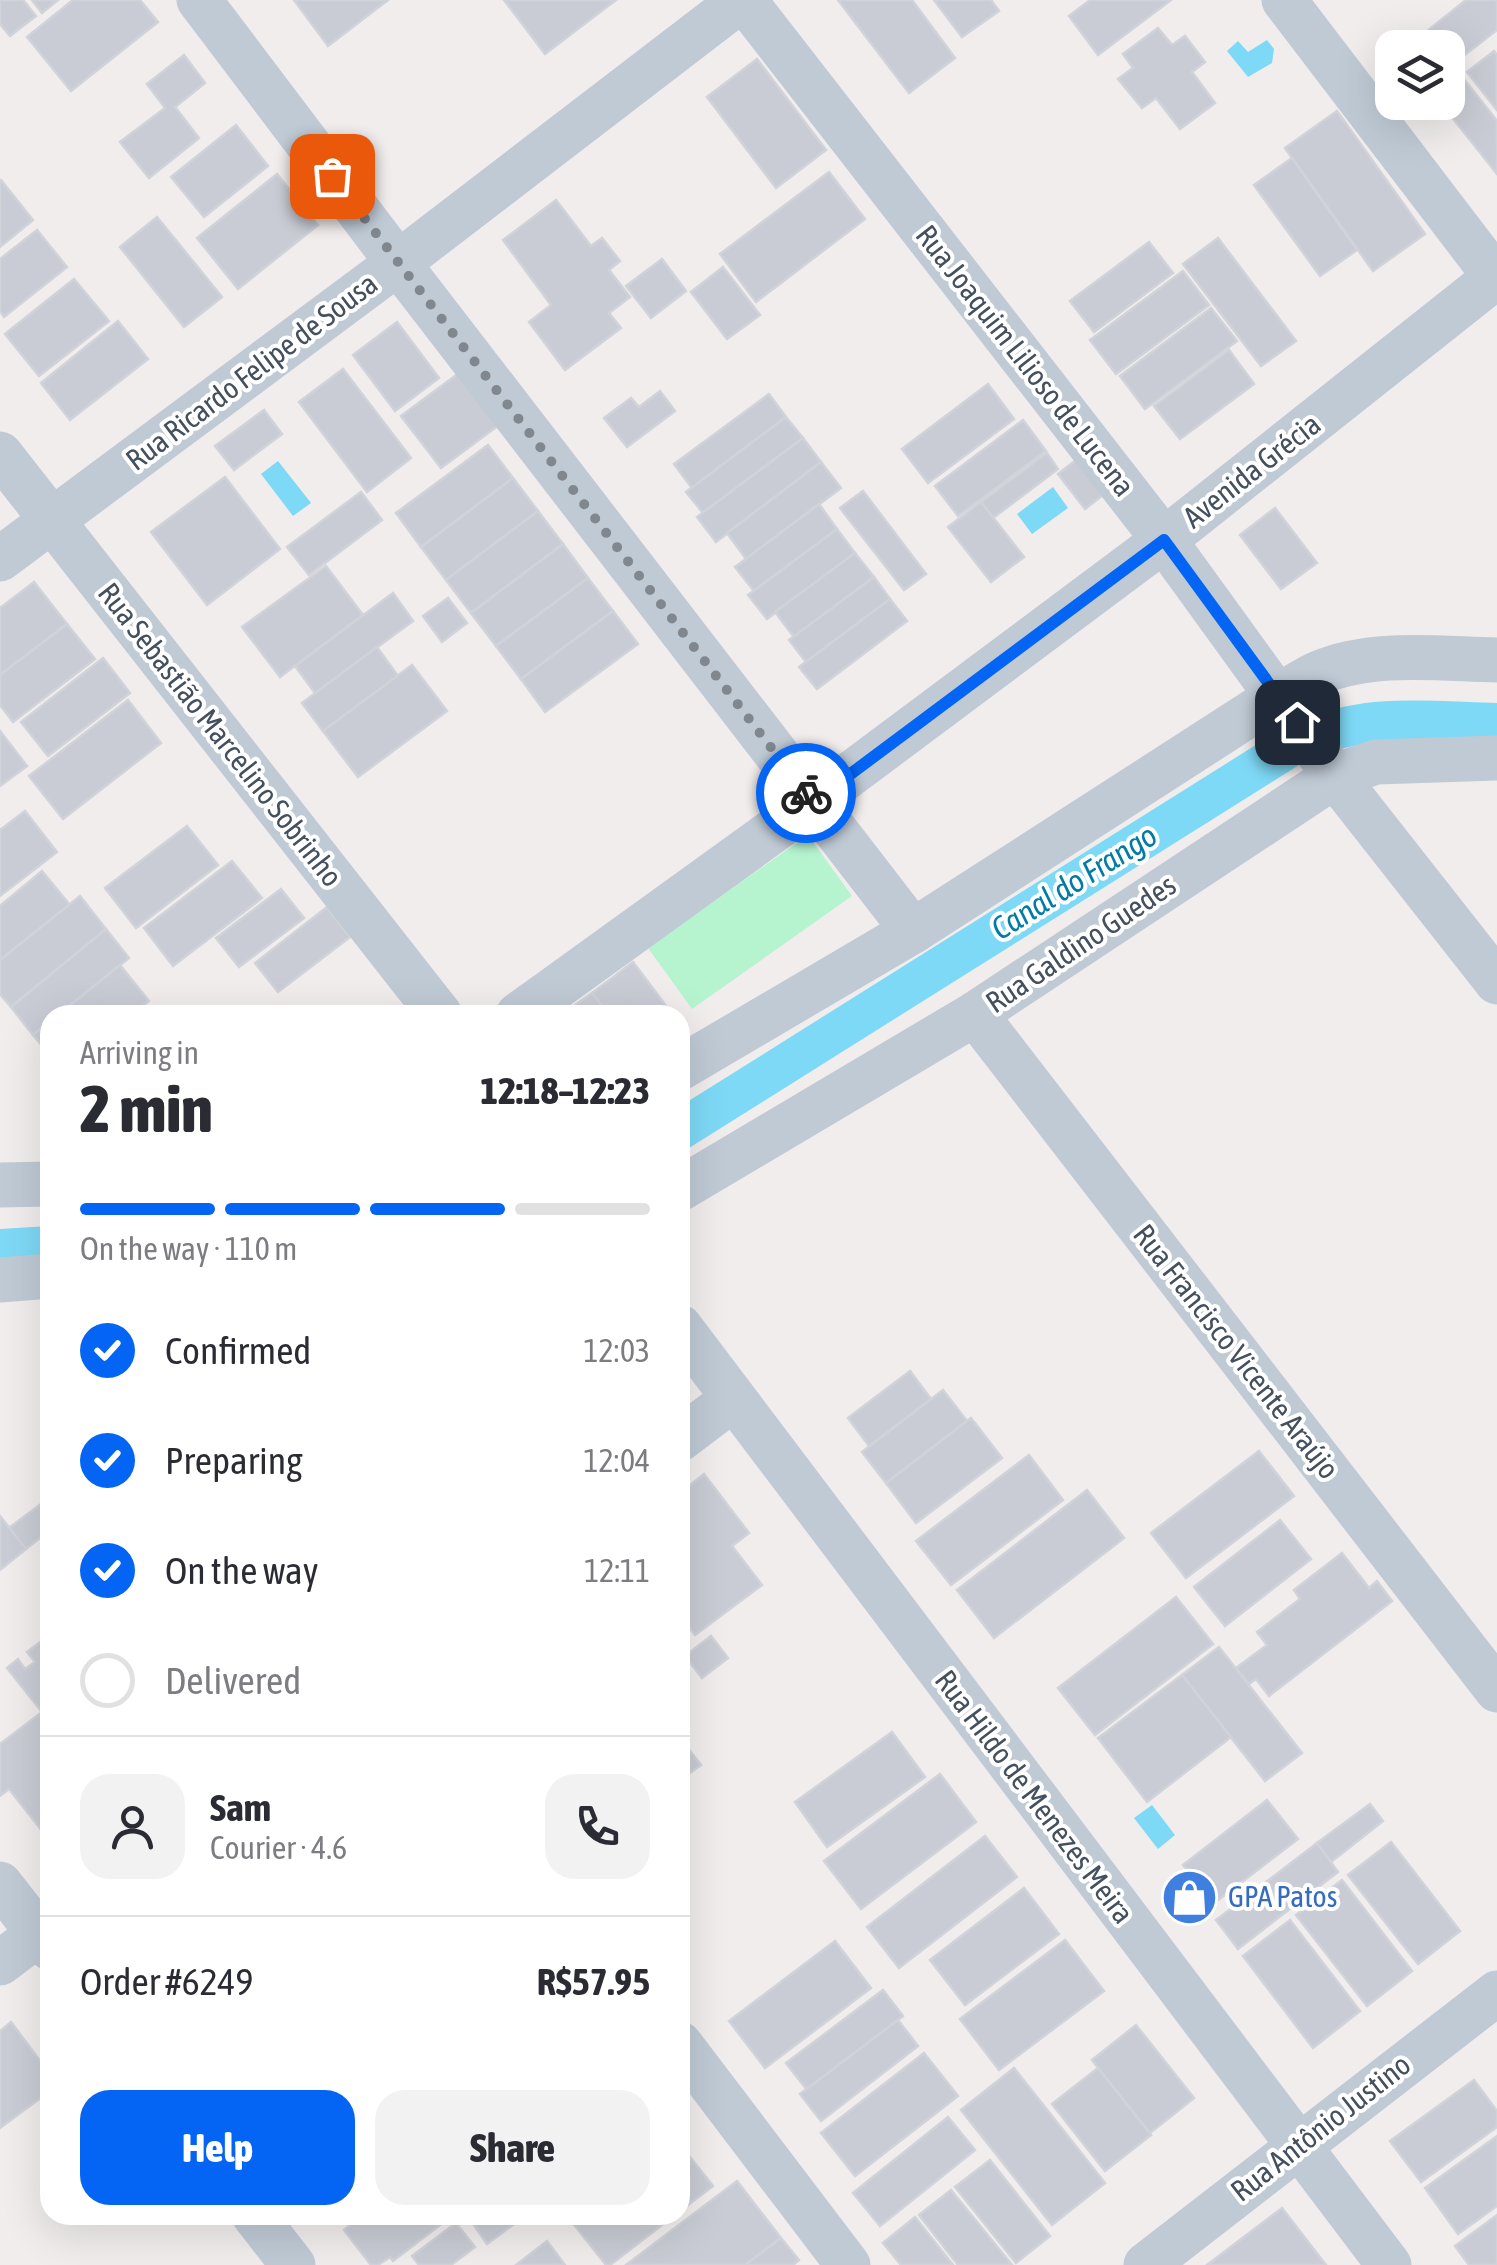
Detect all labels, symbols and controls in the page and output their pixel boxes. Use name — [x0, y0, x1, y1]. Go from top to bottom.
map controls — [1375, 30, 1465, 120]
button: layers — [1375, 30, 1465, 120]
pin — [290, 134, 375, 219]
icon: bag — [305, 149, 360, 204]
street label: Rua Joaquim Lilioso de Lucena — [910, 218, 1142, 502]
street label: Rua Ricardo Felipe de Sousa — [119, 266, 384, 477]
street label: Avenida Grécia — [1176, 406, 1327, 534]
street label: Rua Sebastião Marcelino Sobrinho — [92, 576, 350, 893]
pin — [1255, 680, 1340, 765]
icon: home — [1270, 695, 1325, 750]
courier — [756, 743, 856, 843]
icon: bike — [779, 766, 834, 821]
water label: Canal do Frango — [984, 816, 1163, 947]
street label: Rua Galdino Guedes — [979, 867, 1182, 1019]
text: Arriving in — [80, 1034, 199, 1071]
text: 12:18–12:23 — [480, 1069, 650, 1112]
text: 2 min — [80, 1071, 213, 1146]
street label: Rua Francisco Vicente Araújo — [1127, 1218, 1347, 1485]
text: On the way · 110 m — [80, 1230, 297, 1267]
icon: check — [80, 1323, 135, 1378]
text: Confirmed — [165, 1329, 311, 1372]
text: 12:03 — [584, 1332, 650, 1369]
icon: check — [80, 1433, 135, 1488]
text: Preparing — [165, 1439, 303, 1482]
text: 12:04 — [584, 1442, 650, 1479]
icon: check — [80, 1543, 135, 1598]
text: On the way — [165, 1549, 318, 1592]
text: 12:11 — [584, 1552, 650, 1589]
text: Delivered — [165, 1659, 301, 1702]
street label: Rua Hildo de Menezes Meira — [929, 1663, 1141, 1929]
button: person — [80, 1774, 185, 1879]
button: phone — [545, 1774, 650, 1879]
text: Sam — [210, 1786, 271, 1829]
text: Courier · 4.6 — [210, 1829, 347, 1866]
shop icon: GPA Patos — [1159, 1867, 1219, 1927]
place label: GPA Patos — [1228, 1879, 1337, 1913]
text: Order #6249 — [80, 1960, 253, 2003]
text: R$57.95 — [537, 1960, 650, 2003]
street label: Rua Antônio Justino — [1224, 2047, 1417, 2208]
button: Help — [80, 2090, 355, 2205]
button: Share — [375, 2090, 650, 2205]

